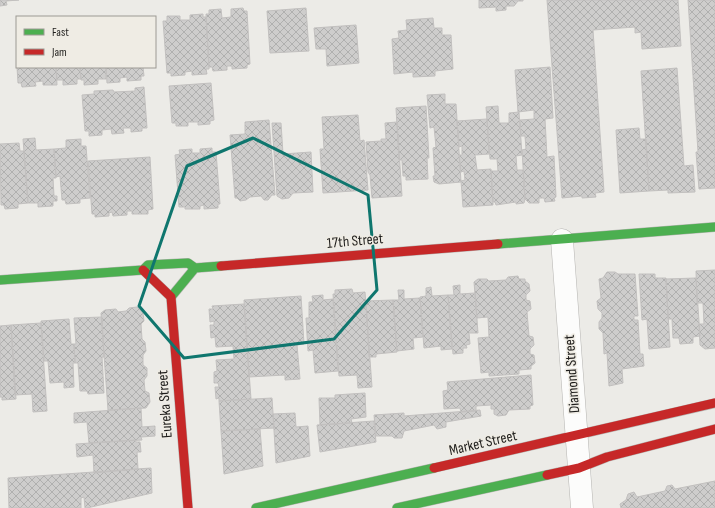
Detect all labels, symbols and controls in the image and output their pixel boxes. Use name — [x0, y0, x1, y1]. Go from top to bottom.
legend — [16, 16, 156, 68]
text: Fast — [52, 25, 69, 40]
text: Jam — [51, 45, 67, 60]
street label: 17th Street — [326, 229, 384, 253]
street label: Diamond Street — [560, 334, 584, 414]
street label: Eureka Street — [153, 369, 177, 439]
street label: Market Street — [447, 426, 519, 460]

